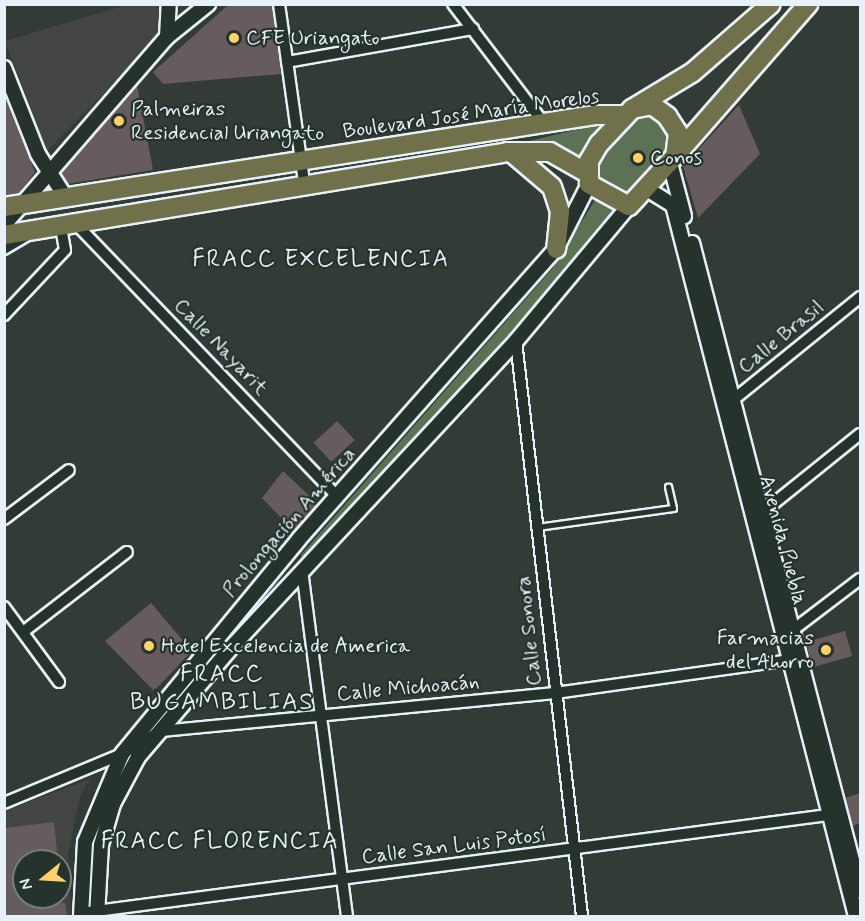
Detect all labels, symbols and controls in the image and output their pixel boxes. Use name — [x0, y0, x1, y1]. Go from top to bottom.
place label: CFE Uriangato — [246, 25, 382, 51]
marker: CFE Uriangato — [227, 31, 241, 45]
street label: Boulevard José María Morelos — [340, 83, 602, 145]
place label: Palmeiras Residencial Uriangato — [131, 96, 325, 146]
marker: Palmeiras Residencial Uriangato — [112, 114, 126, 128]
place label: Conos — [650, 145, 702, 171]
marker: Conos — [631, 151, 645, 165]
district label: FRACC EXCELENCIA — [195, 246, 447, 274]
street label: Calle Nayarit — [169, 294, 273, 400]
street label: Calle Brasil — [733, 295, 829, 379]
street label: Prolongación América — [218, 443, 360, 601]
street label: Avenida Puebla — [753, 471, 813, 609]
street label: Calle Sonora — [511, 574, 547, 688]
place label: Farmacias del Ahorro — [717, 625, 814, 675]
place label: Hotel Excelencia de America — [161, 633, 406, 659]
marker: Hotel Excelencia de America — [142, 639, 156, 653]
marker: Farmacias del Ahorro — [819, 643, 833, 657]
district label: FRACC BUGAMBILIAS — [135, 661, 309, 717]
street label: Calle Michoacán — [336, 669, 480, 707]
street label: Calle San Luis Potosí — [363, 823, 545, 869]
district label: FRACC FLORENCIA — [104, 828, 336, 856]
north arrow — [12, 849, 72, 909]
text: N — [15, 876, 38, 892]

